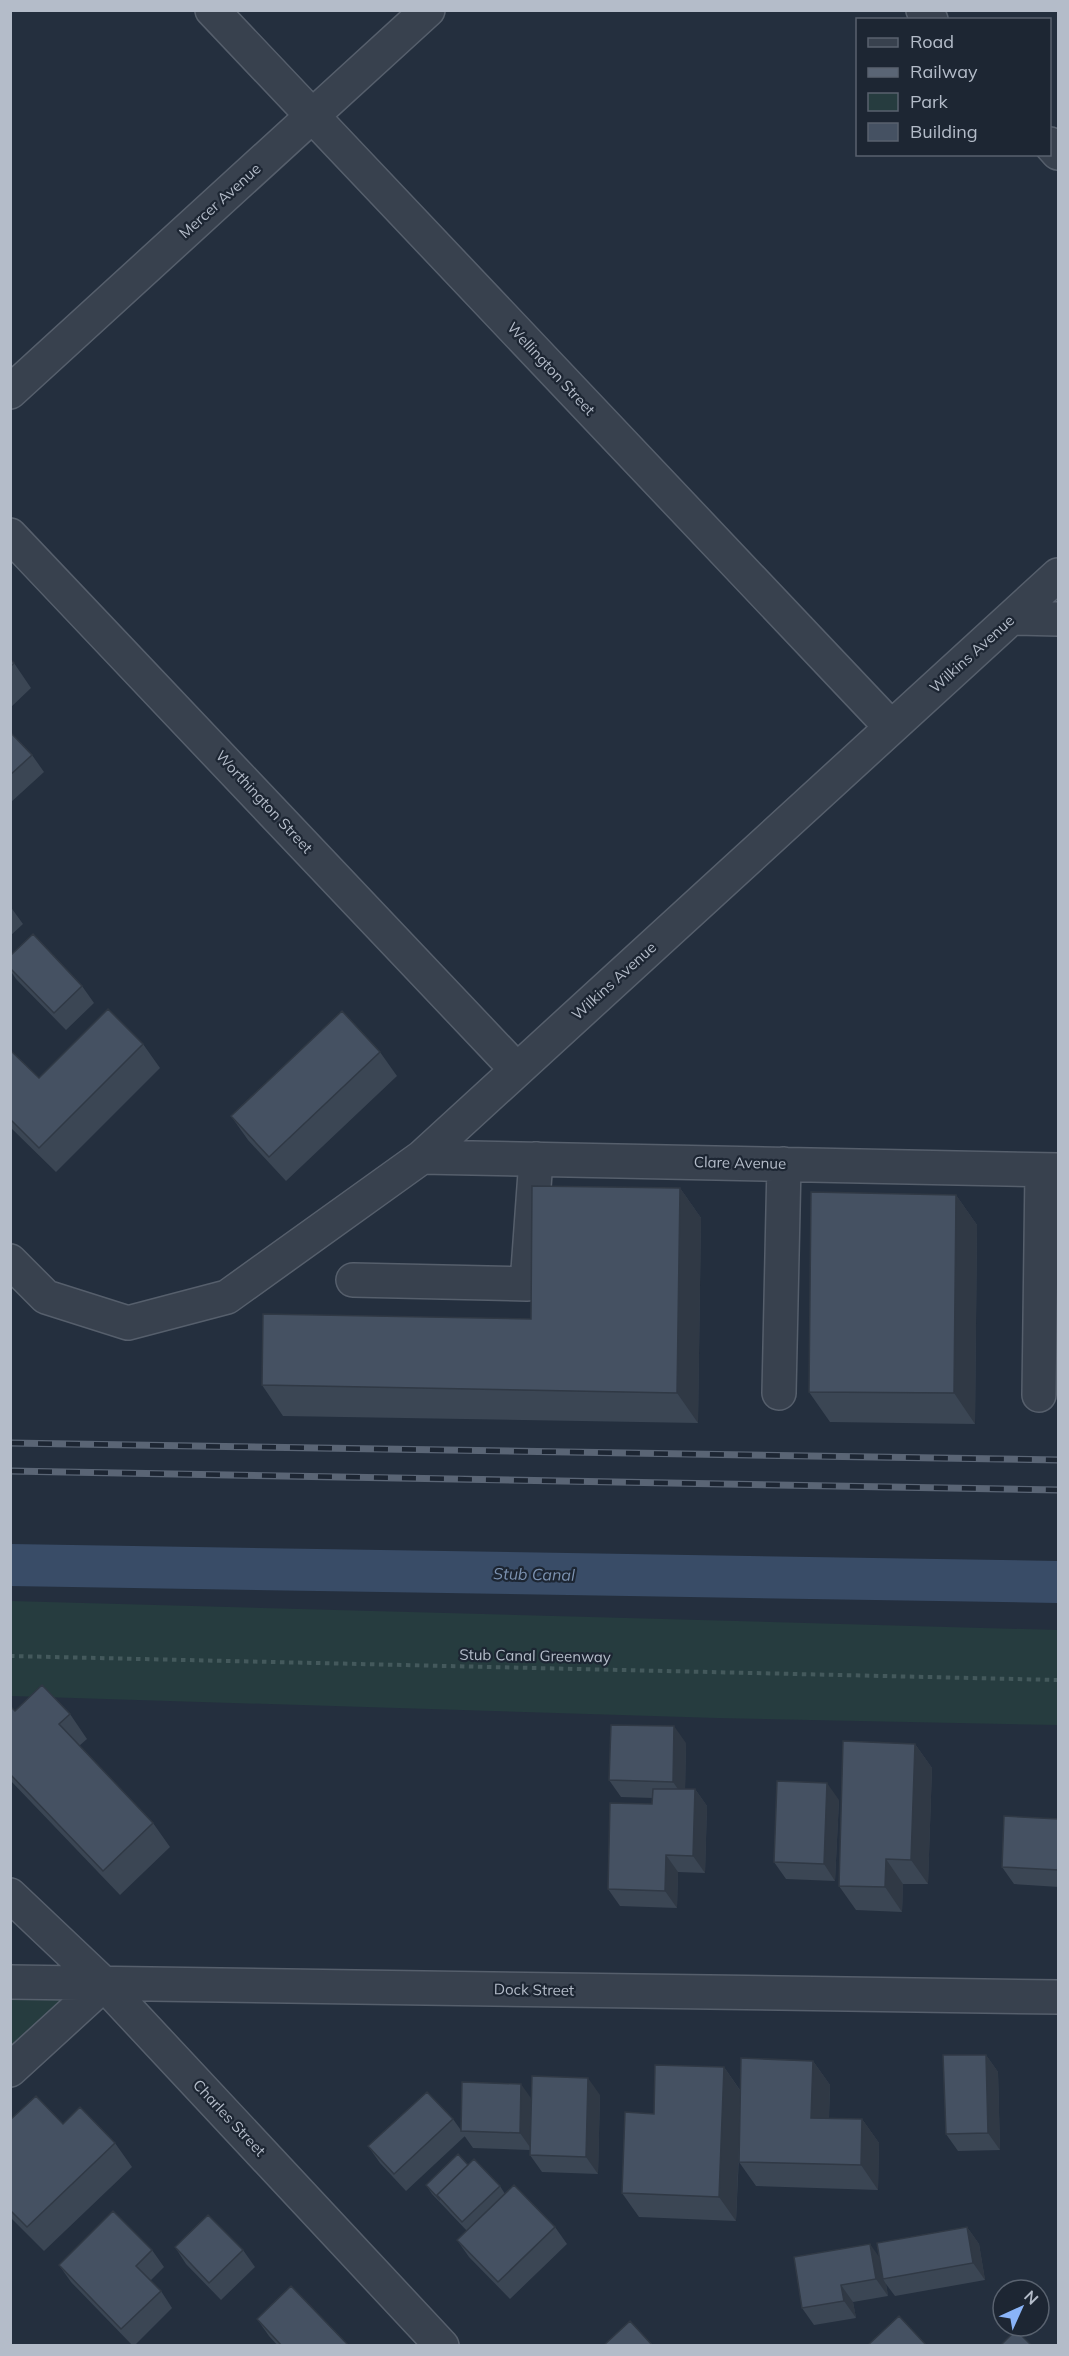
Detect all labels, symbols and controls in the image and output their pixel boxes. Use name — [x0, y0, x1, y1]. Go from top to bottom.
legend — [856, 18, 1051, 156]
text: Road — [910, 30, 954, 53]
text: Railway — [910, 60, 978, 83]
text: Park — [910, 90, 949, 113]
text: Building — [910, 120, 978, 143]
street label: Mercer Avenue — [175, 159, 264, 242]
street label: Wellington Street — [503, 318, 599, 419]
street label: Wilkins Avenue — [925, 611, 1018, 697]
street label: Worthington Street — [212, 746, 317, 857]
street label: Wilkins Avenue — [567, 938, 660, 1024]
street label: Clare Avenue — [694, 1152, 786, 1173]
water label: Stub Canal — [493, 1563, 575, 1585]
street label: Stub Canal Greenway — [459, 1645, 611, 1666]
street label: Dock Street — [494, 1979, 574, 2000]
street label: Charles Street — [189, 2075, 270, 2160]
north arrow — [991, 2278, 1051, 2338]
text: N — [1020, 2286, 1043, 2309]

